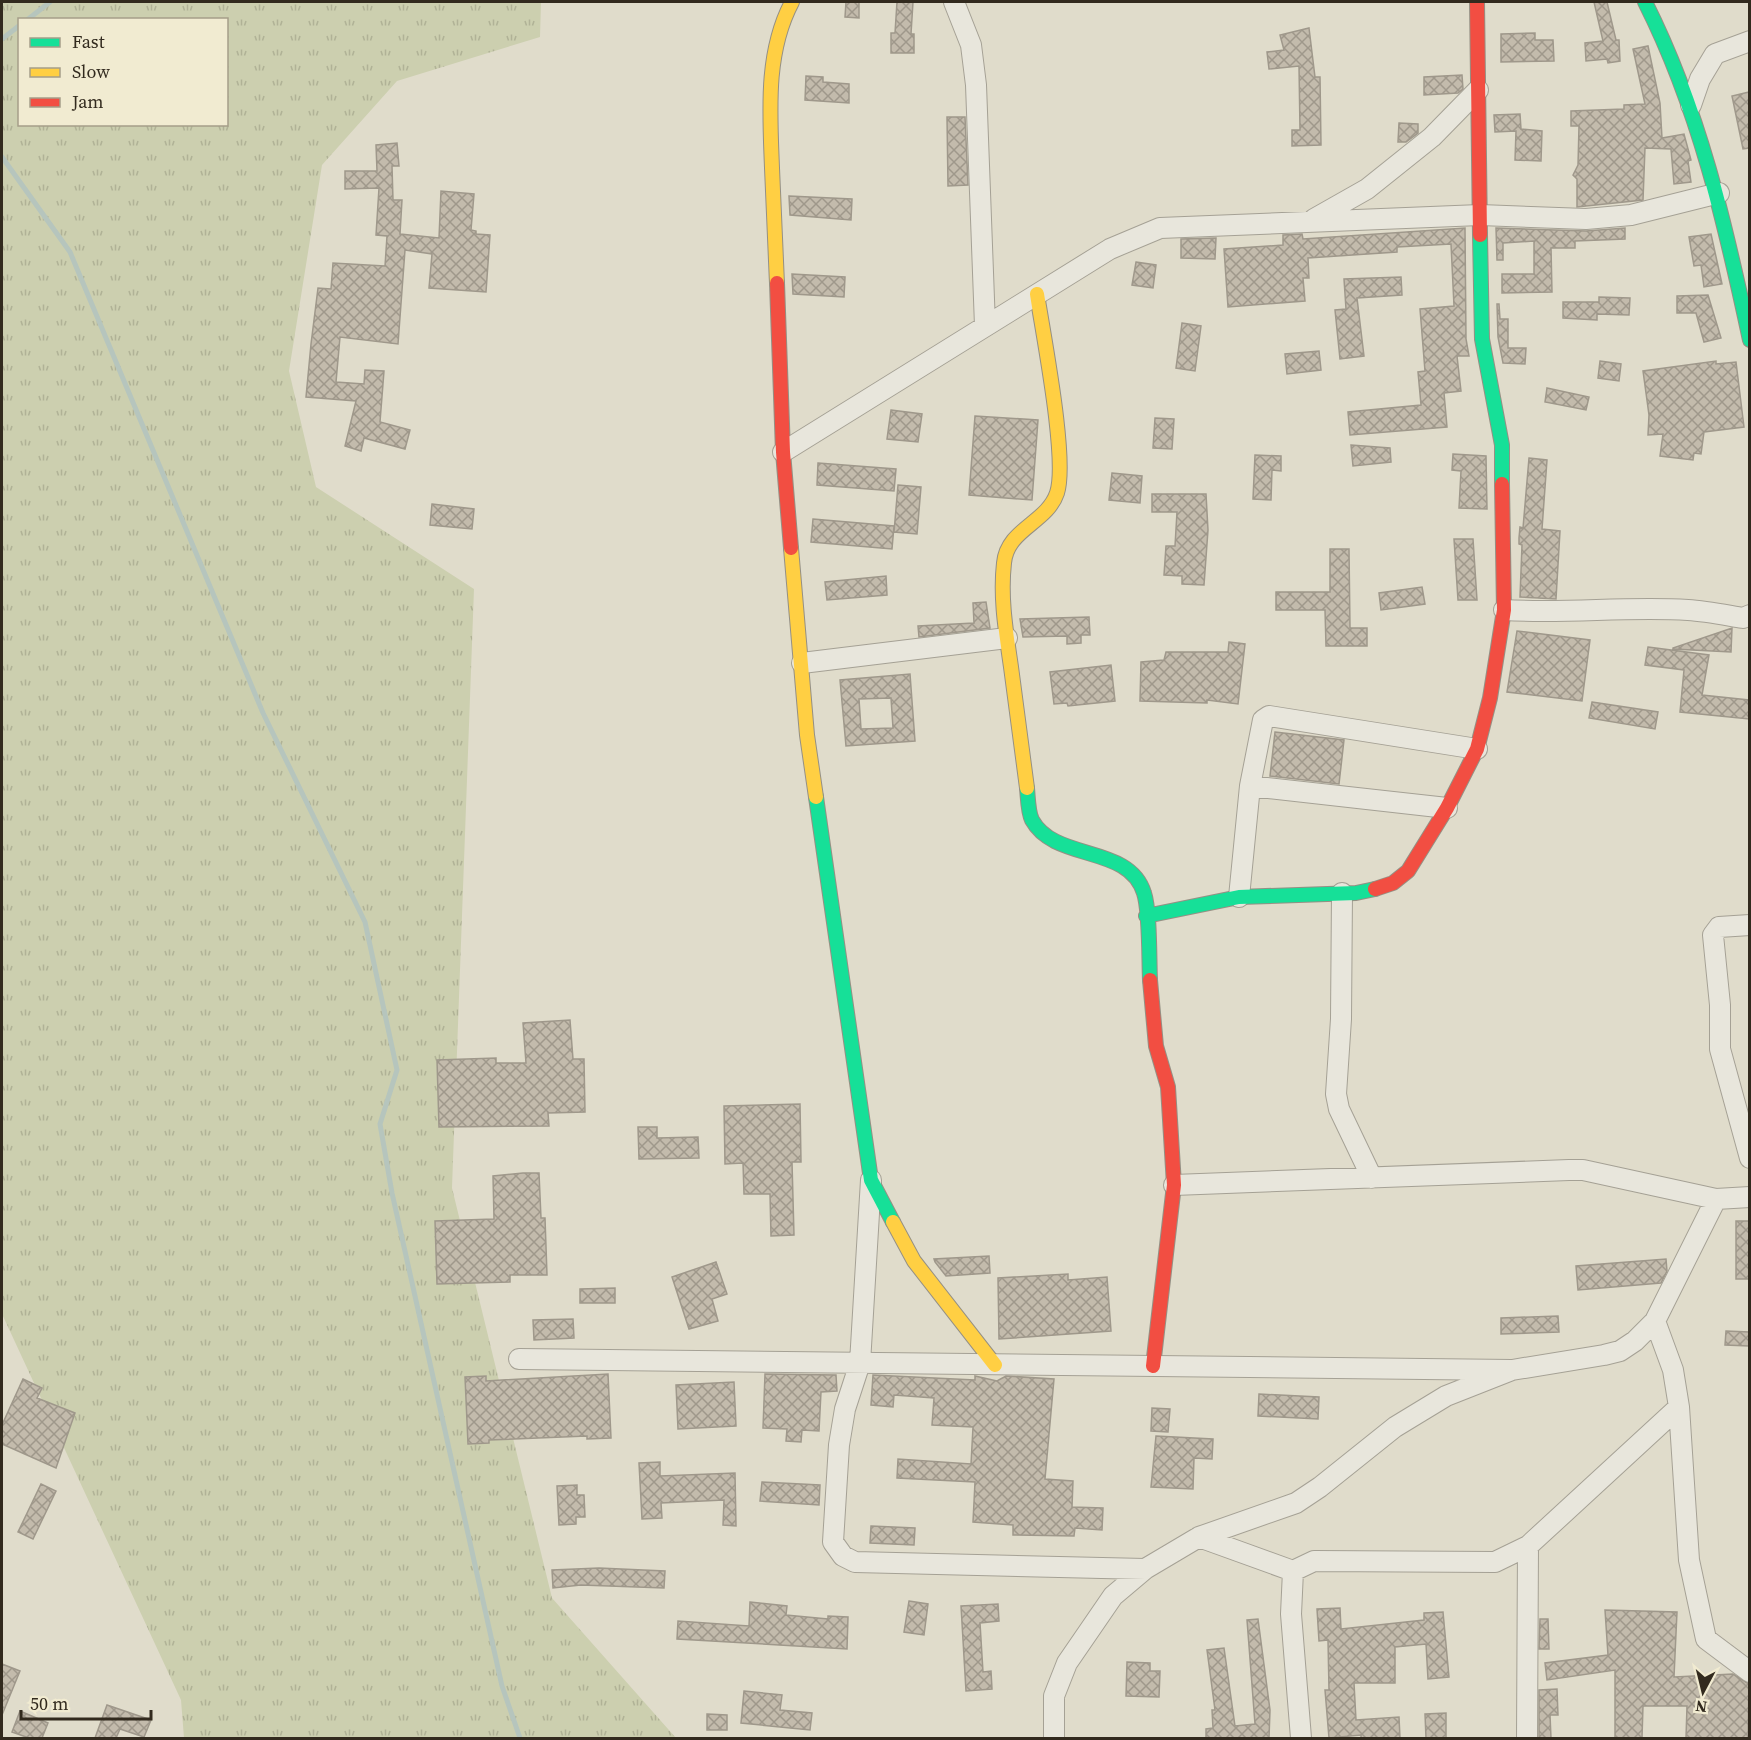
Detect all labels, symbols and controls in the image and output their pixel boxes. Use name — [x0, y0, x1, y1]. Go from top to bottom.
legend — [18, 18, 228, 126]
text: Fast — [72, 29, 105, 54]
text: Slow — [72, 59, 110, 84]
text: Jam — [71, 89, 104, 114]
north arrow — [1673, 1662, 1733, 1722]
scale bar — [21, 1683, 152, 1721]
text: 50 m — [30, 1691, 68, 1716]
text: N — [1694, 1695, 1708, 1719]

